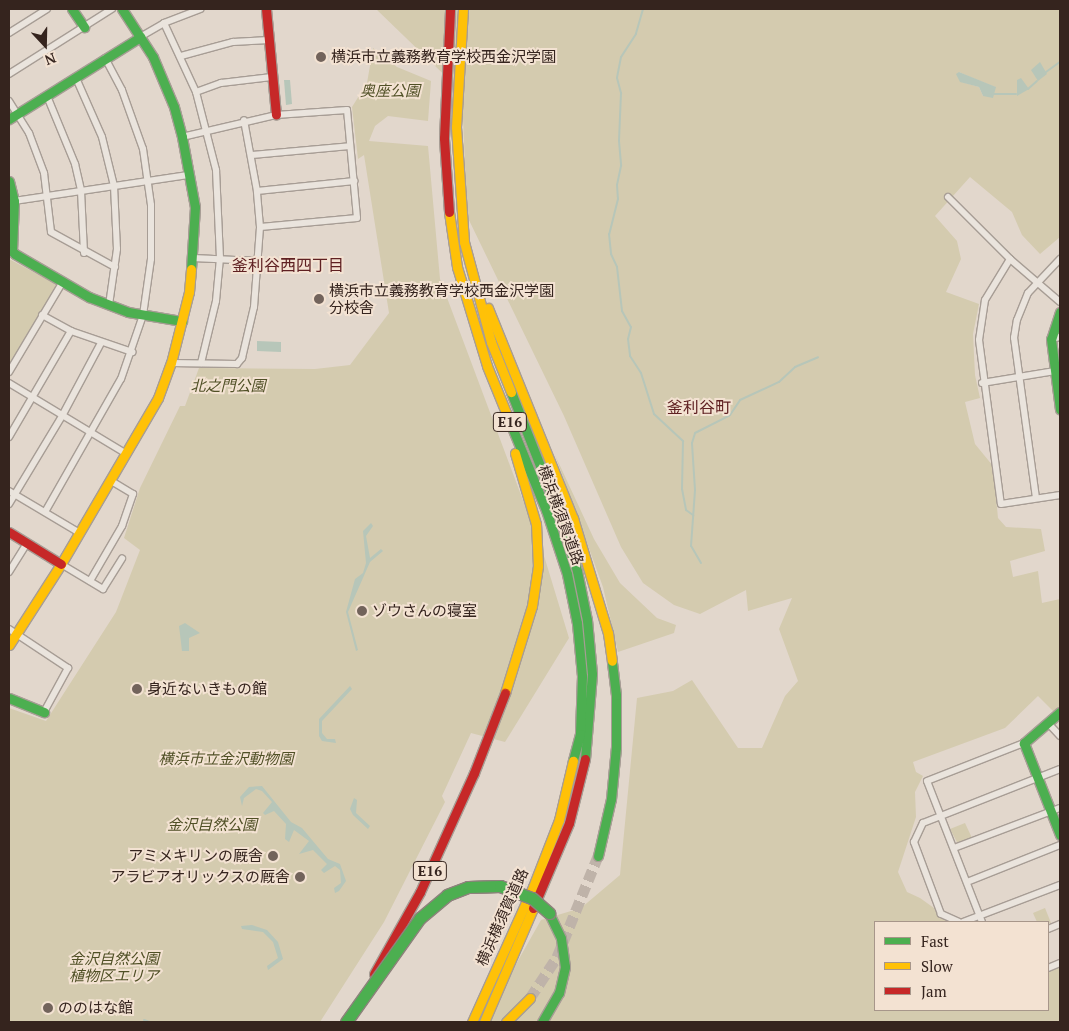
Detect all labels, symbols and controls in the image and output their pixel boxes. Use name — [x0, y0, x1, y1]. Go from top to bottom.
north arrow — [20, 20, 70, 70]
place label: 横浜市立義務教育学校西金沢学園 — [331, 48, 556, 66]
text: N — [42, 49, 59, 70]
marker: 横浜市立義務教育学校西金沢学園 — [315, 51, 327, 63]
park label: 奥座公園 — [360, 82, 420, 100]
district label: 釜利谷西四丁目 — [232, 255, 344, 275]
place label: 横浜市立義務教育学校西金沢学園 分校舎 — [329, 281, 554, 316]
marker: 横浜市立義務教育学校西金沢学園 分校舎 — [313, 293, 325, 305]
park label: 北之門公園 — [191, 377, 265, 395]
district label: 釜利谷町 — [667, 397, 731, 417]
road number: E16 — [492, 411, 528, 434]
street label: 横浜横須賀道路 — [535, 463, 587, 567]
place label: ゾウさんの寝室 — [372, 602, 477, 620]
marker: ゾウさんの寝室 — [356, 605, 368, 617]
place label: 身近ないきもの館 — [147, 680, 267, 698]
marker: 身近ないきもの館 — [131, 683, 143, 695]
park label: 横浜市立金沢動物園 — [159, 750, 293, 768]
park label: 金沢自然公園 — [167, 816, 257, 834]
place label: アミメキリンの厩舎 — [128, 847, 263, 865]
marker: アミメキリンの厩舎 — [267, 850, 279, 862]
road number: E16 — [412, 859, 448, 882]
street label: 横浜横須賀道路 — [472, 865, 532, 969]
place label: アラビアオリックスの厩舎 — [110, 868, 290, 886]
marker: アラビアオリックスの厩舎 — [294, 871, 306, 883]
legend — [874, 921, 1049, 1011]
text: Fast — [921, 931, 949, 951]
park label: 金沢自然公園 植物区エリア — [69, 949, 159, 984]
text: Slow — [921, 956, 953, 976]
text: Jam — [921, 981, 947, 1001]
place label: ののはな館 — [58, 999, 133, 1017]
marker: ののはな館 — [42, 1002, 54, 1014]

